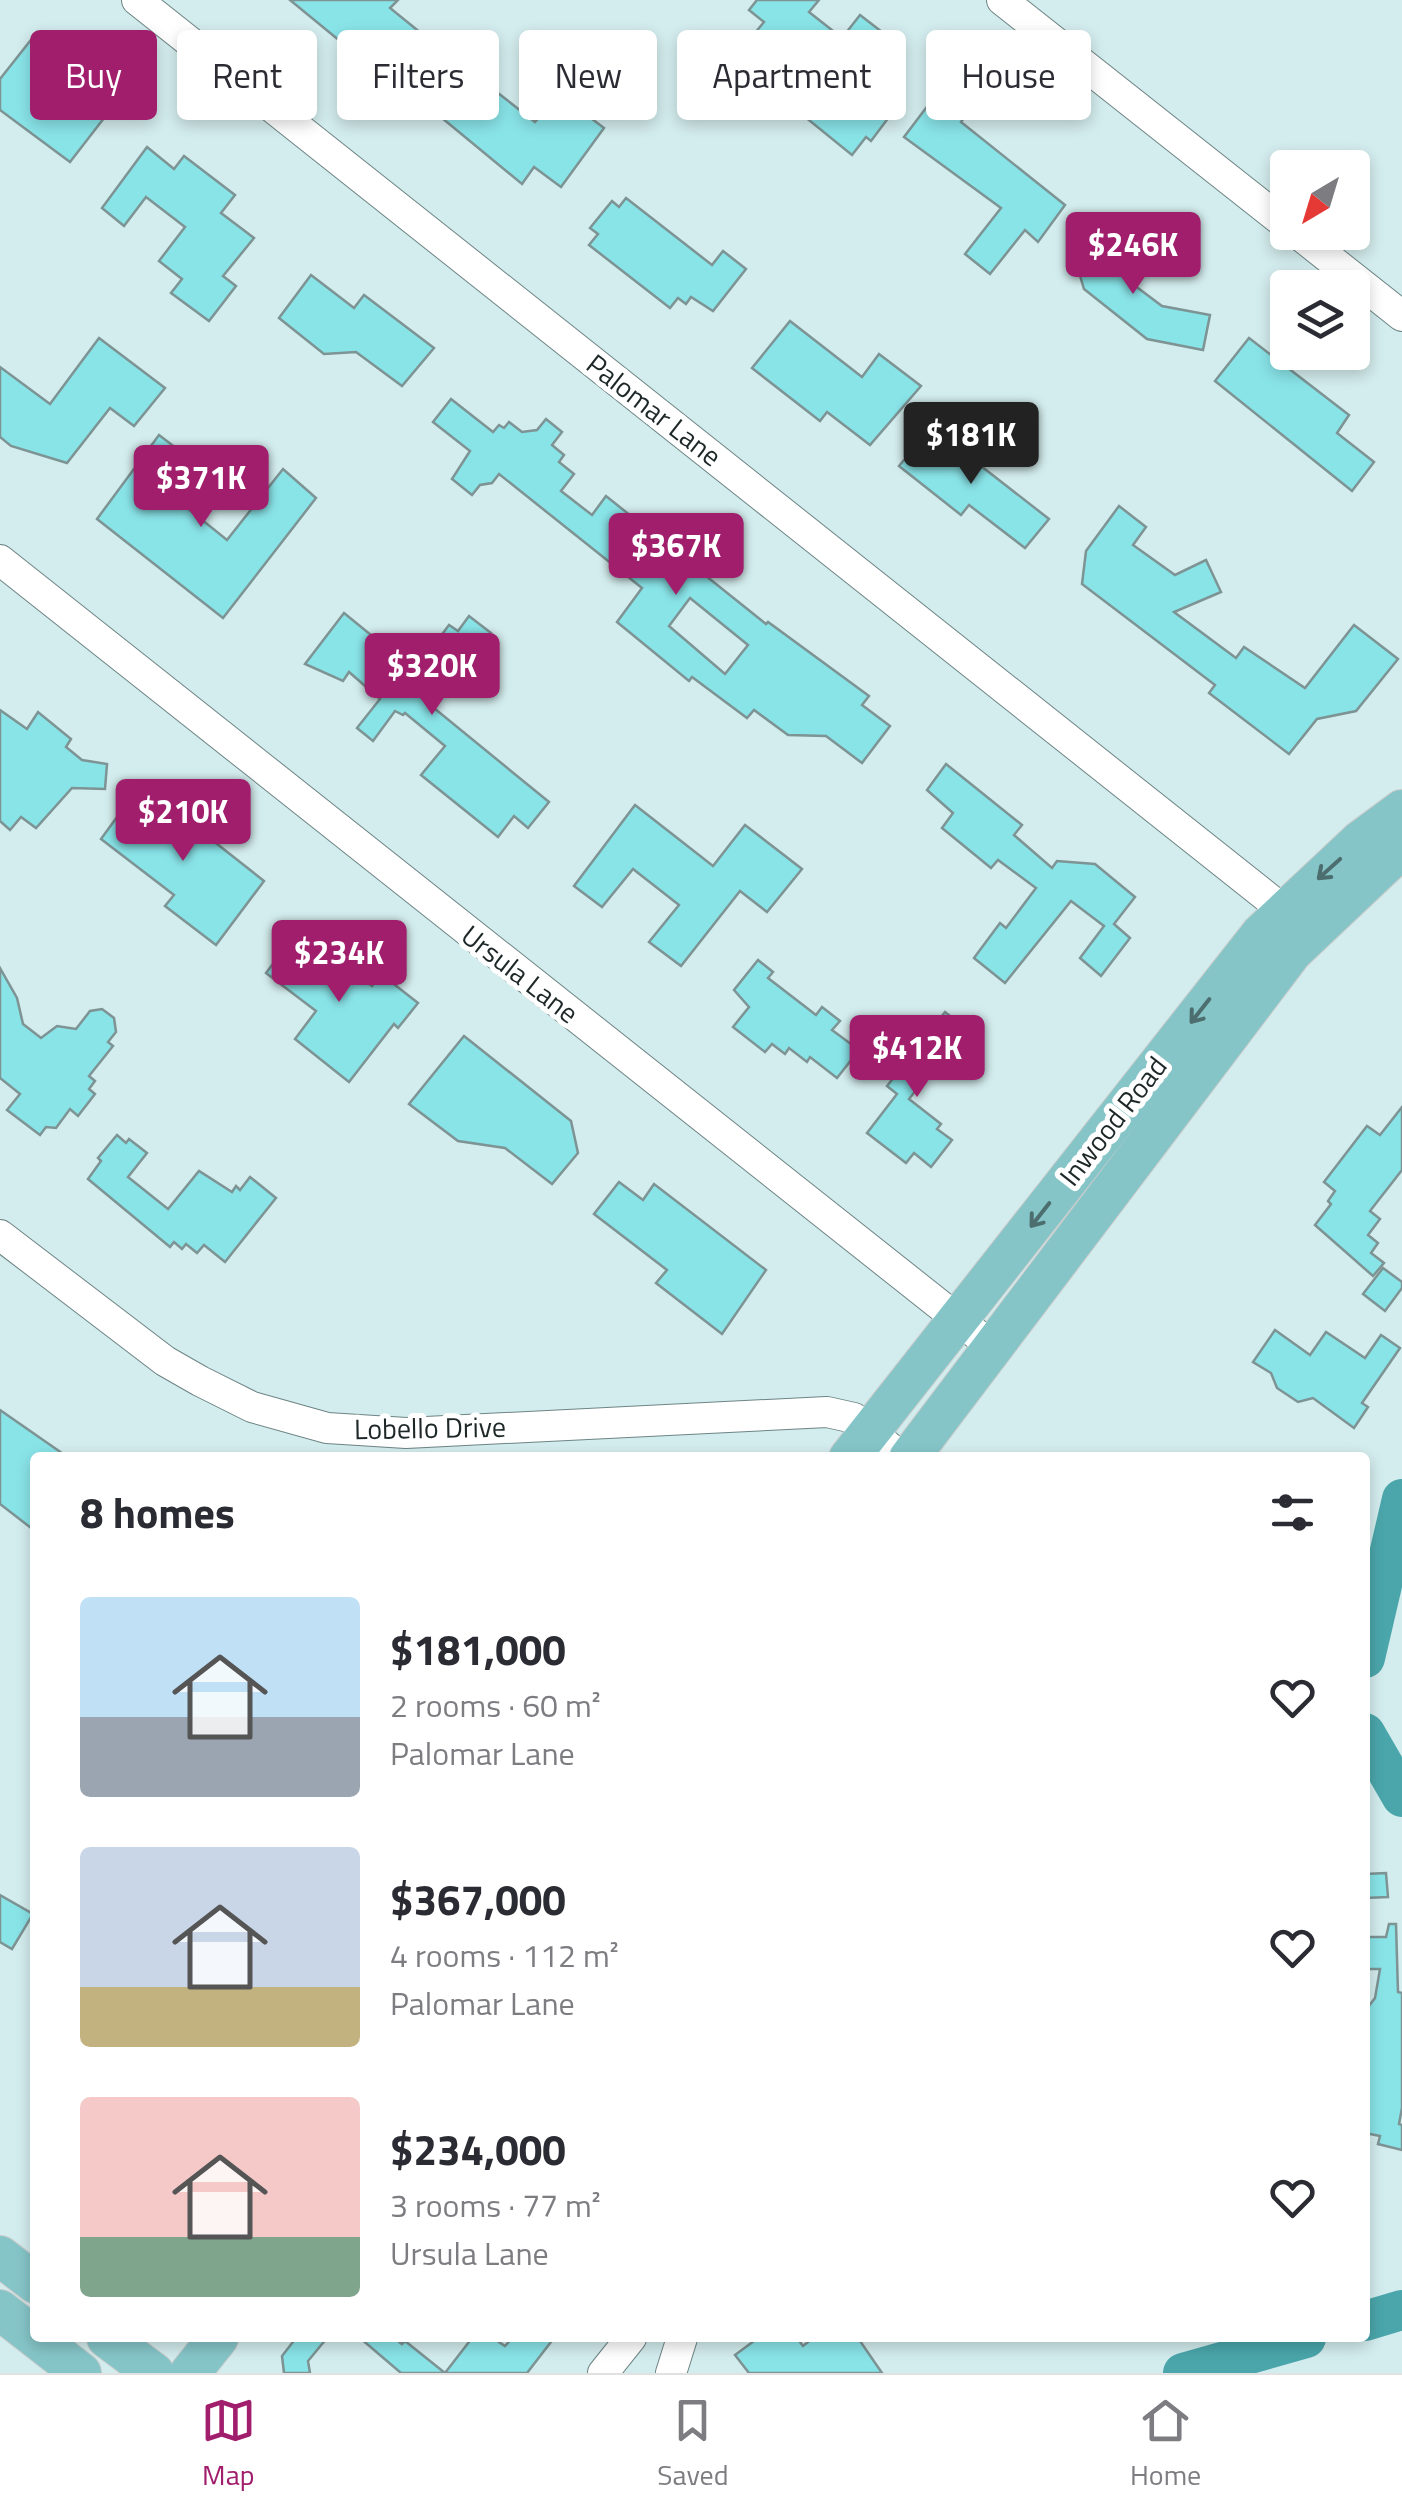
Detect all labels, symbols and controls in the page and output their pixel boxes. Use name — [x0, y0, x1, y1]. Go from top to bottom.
chip: Buy — [30, 30, 157, 120]
chip: Rent — [177, 30, 317, 120]
chip: Filters — [337, 30, 499, 120]
chip: New — [519, 30, 657, 120]
chip: Apartment — [677, 30, 906, 120]
chip: House — [926, 30, 1091, 120]
north arrow — [1270, 150, 1370, 250]
map controls — [1270, 150, 1370, 370]
pin: $246K — [1063, 212, 1203, 297]
text: $246K — [1088, 220, 1178, 268]
button: layers — [1270, 270, 1370, 370]
street label: Palomar Lane — [577, 343, 731, 476]
pin: $181K — [901, 402, 1041, 487]
text: $181K — [926, 410, 1016, 458]
pin: $371K — [131, 445, 271, 530]
text: $371K — [156, 453, 246, 501]
pin: $367K — [606, 513, 746, 598]
text: $367K — [631, 521, 721, 569]
pin: $320K — [362, 633, 502, 718]
text: $320K — [387, 641, 477, 689]
pin: $210K — [113, 779, 253, 864]
text: $210K — [138, 787, 228, 835]
one-way arrow — [1317, 857, 1342, 880]
street label: Ursula Lane — [452, 914, 588, 1033]
pin: $234K — [269, 920, 409, 1005]
text: $234K — [294, 928, 384, 976]
one-way arrow — [1189, 997, 1211, 1023]
pin: $412K — [847, 1015, 987, 1100]
text: $412K — [872, 1023, 962, 1071]
street label: Inwood Road — [1048, 1047, 1177, 1195]
one-way arrow — [1030, 1201, 1051, 1228]
street label: Lobello Drive — [354, 1405, 506, 1450]
text: 8 homes — [80, 1480, 235, 1544]
icon: filters — [1265, 1485, 1320, 1540]
text: $181,000 — [390, 1617, 566, 1681]
icon: home — [160, 1637, 280, 1757]
icon: heart — [1265, 1670, 1320, 1725]
text: 2 rooms · 60 m² — [390, 1681, 601, 1729]
text: Palomar Lane — [390, 1729, 575, 1777]
text: $367,000 — [390, 1867, 566, 1931]
icon: home — [160, 1887, 280, 2007]
icon: heart — [1265, 1920, 1320, 1975]
text: 4 rooms · 112 m² — [390, 1931, 619, 1979]
text: Palomar Lane — [390, 1979, 575, 2027]
text: $234,000 — [390, 2117, 566, 2181]
icon: home — [160, 2137, 280, 2257]
icon: heart — [1265, 2170, 1320, 2225]
text: 3 rooms · 77 m² — [390, 2181, 601, 2229]
text: Ursula Lane — [390, 2229, 549, 2277]
tab: Map — [201, 2393, 256, 2496]
tab: Saved — [657, 2393, 729, 2496]
tab: Home — [1130, 2393, 1201, 2496]

